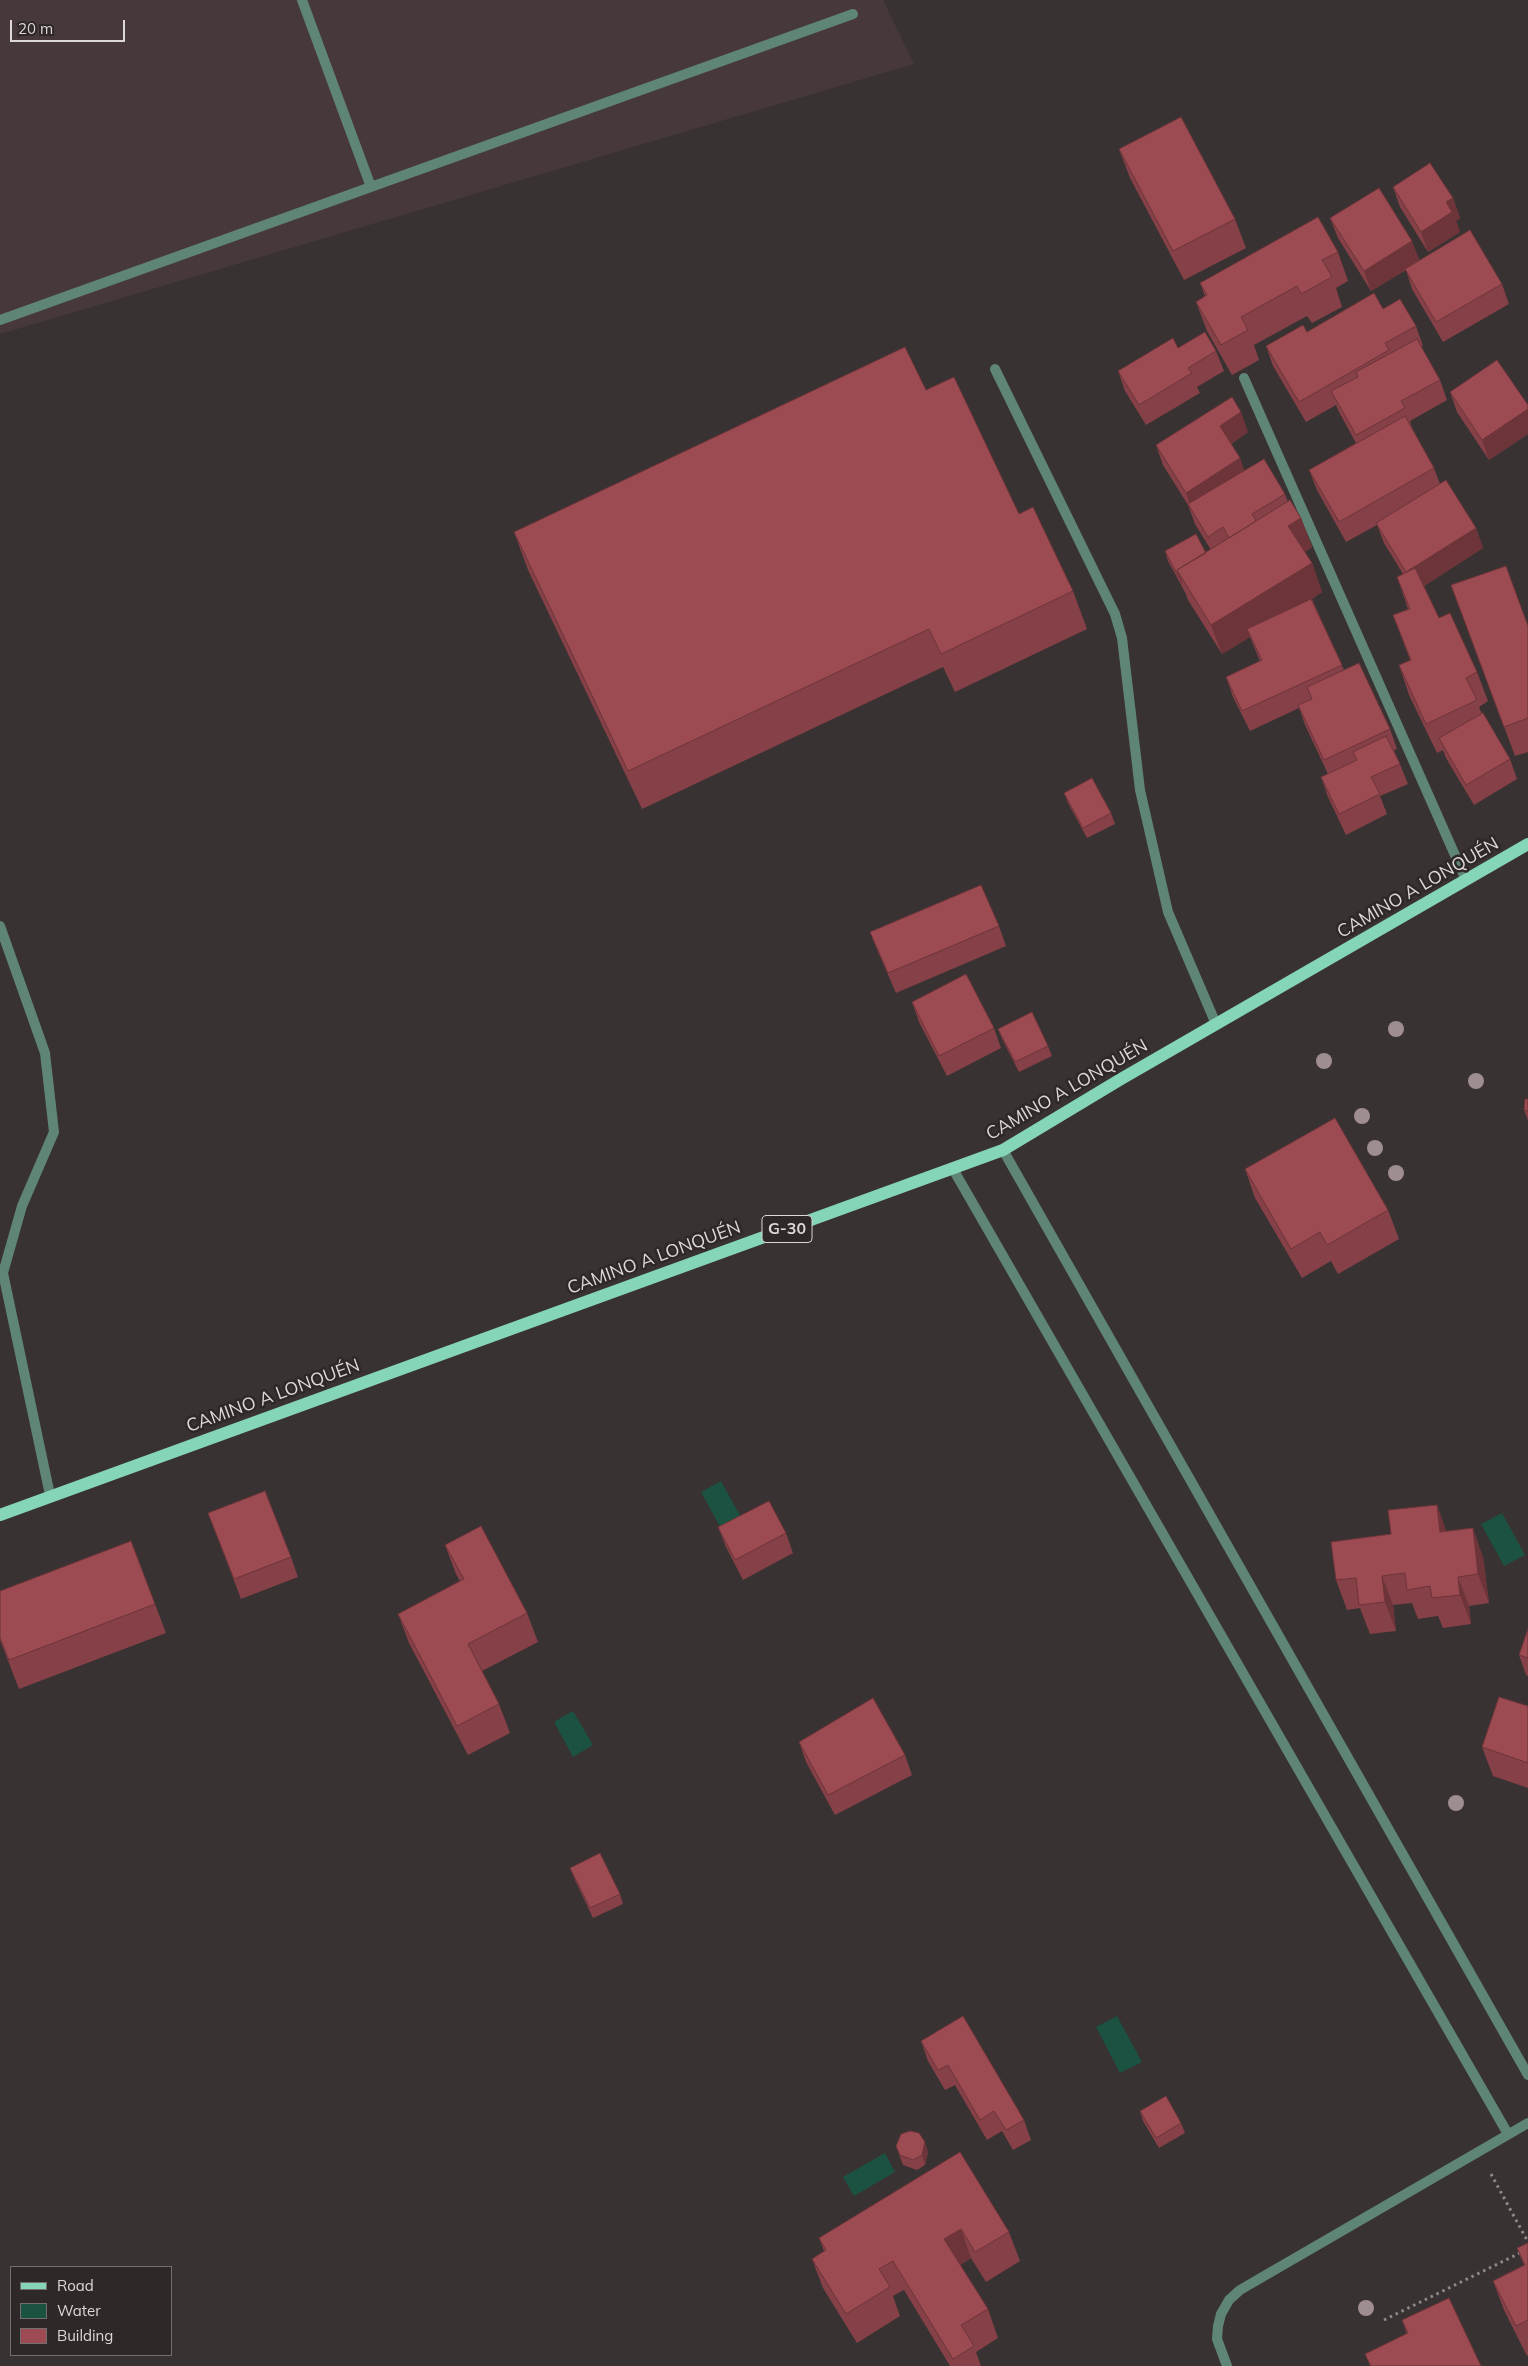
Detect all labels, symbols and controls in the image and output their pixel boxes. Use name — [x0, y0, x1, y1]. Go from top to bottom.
scale bar — [12, 10, 128, 42]
text: 20 m — [18, 19, 53, 38]
street label: CAMINO A LONQUÉN — [1333, 833, 1503, 943]
street label: CAMINO A LONQUÉN — [982, 1035, 1152, 1145]
road number: G-30 — [762, 1216, 812, 1242]
street label: CAMINO A LONQUÉN — [564, 1217, 744, 1299]
street label: CAMINO A LONQUÉN — [183, 1355, 363, 1437]
legend — [10, 2266, 172, 2356]
text: Road — [57, 2276, 94, 2295]
text: Water — [57, 2301, 101, 2320]
text: Building — [57, 2326, 113, 2345]

